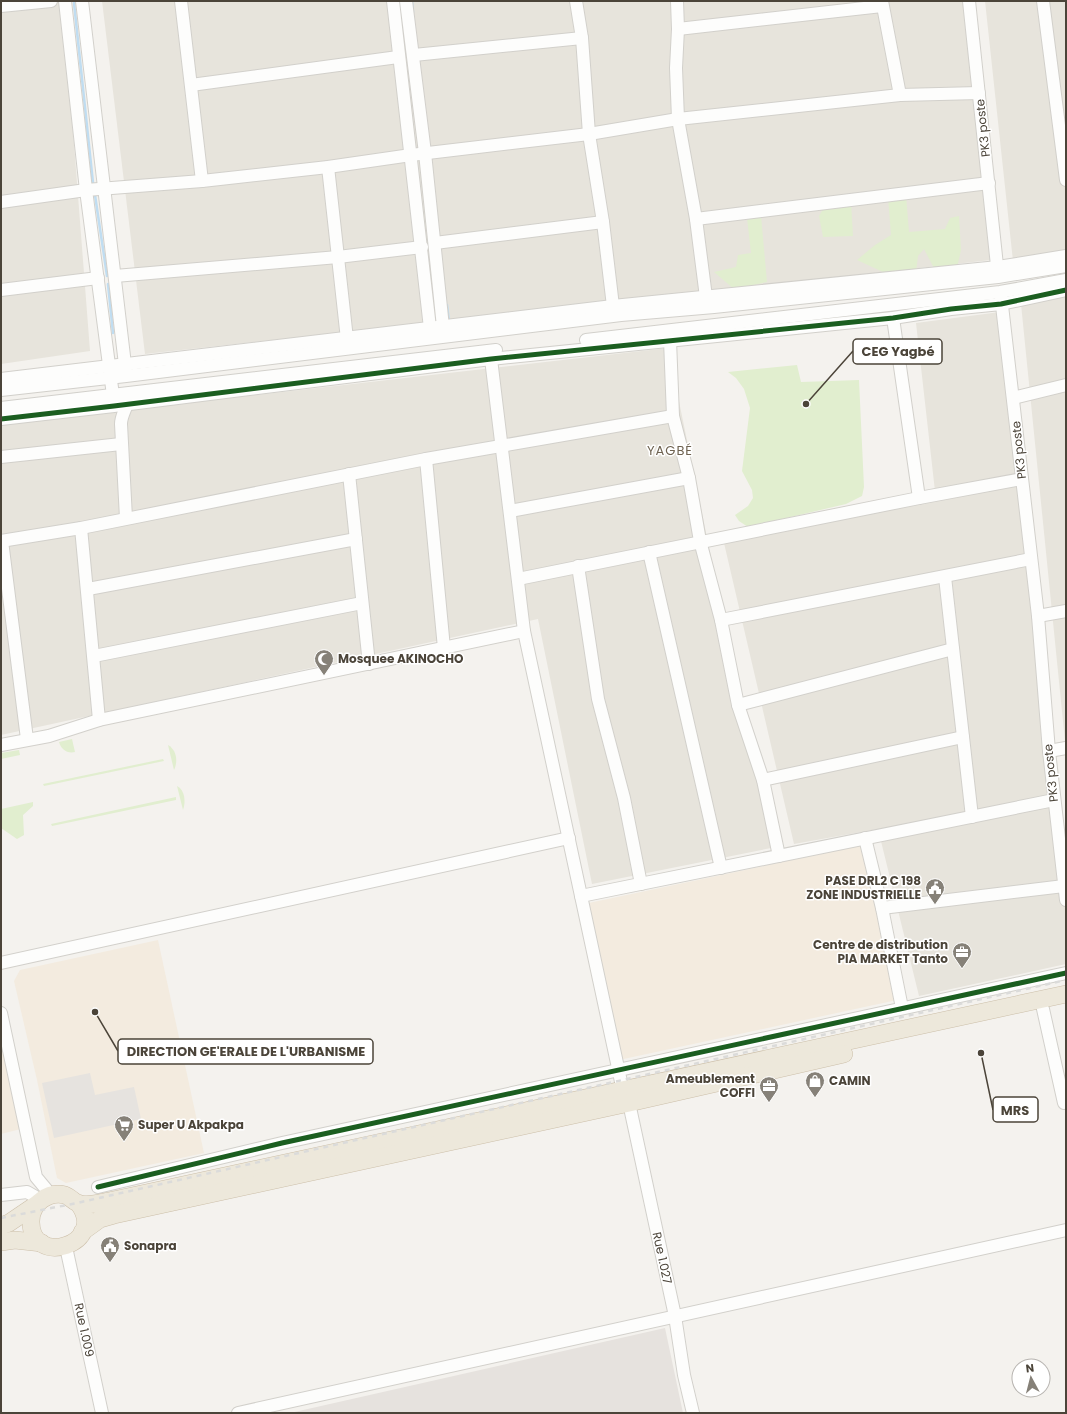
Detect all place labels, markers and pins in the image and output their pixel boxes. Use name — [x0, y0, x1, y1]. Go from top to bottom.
callout: CEG Yagbé — [853, 339, 942, 364]
mosque icon: Mosquee AKINOCHO — [313, 648, 335, 676]
place label: Mosquee AKINOCHO — [338, 650, 464, 667]
place label: PASE DRL2 C 198 ZONE INDUSTRIELLE — [806, 872, 921, 903]
public building icon: PASE DRL2 C 198 ZONE INDUSTRIELLE — [924, 877, 946, 905]
place label: Centre de distribution PIA MARKET Tanto — [813, 936, 948, 967]
office icon: Centre de distribution PIA MARKET Tanto — [951, 941, 973, 969]
callout: DIRECTION GE'ERALE DE L'URBANISME — [118, 1039, 373, 1064]
place label: Ameublement COFFI — [666, 1070, 755, 1101]
shop icon: CAMIN — [804, 1070, 826, 1098]
place label: CAMIN — [829, 1072, 871, 1089]
office icon: Ameublement COFFI — [758, 1075, 780, 1103]
callout: MRS — [993, 1097, 1038, 1122]
supermarket icon: Super U Akpakpa — [113, 1114, 135, 1142]
place label: Super U Akpakpa — [138, 1116, 244, 1133]
public building icon: Sonapra — [99, 1235, 121, 1263]
place label: Sonapra — [124, 1237, 177, 1254]

